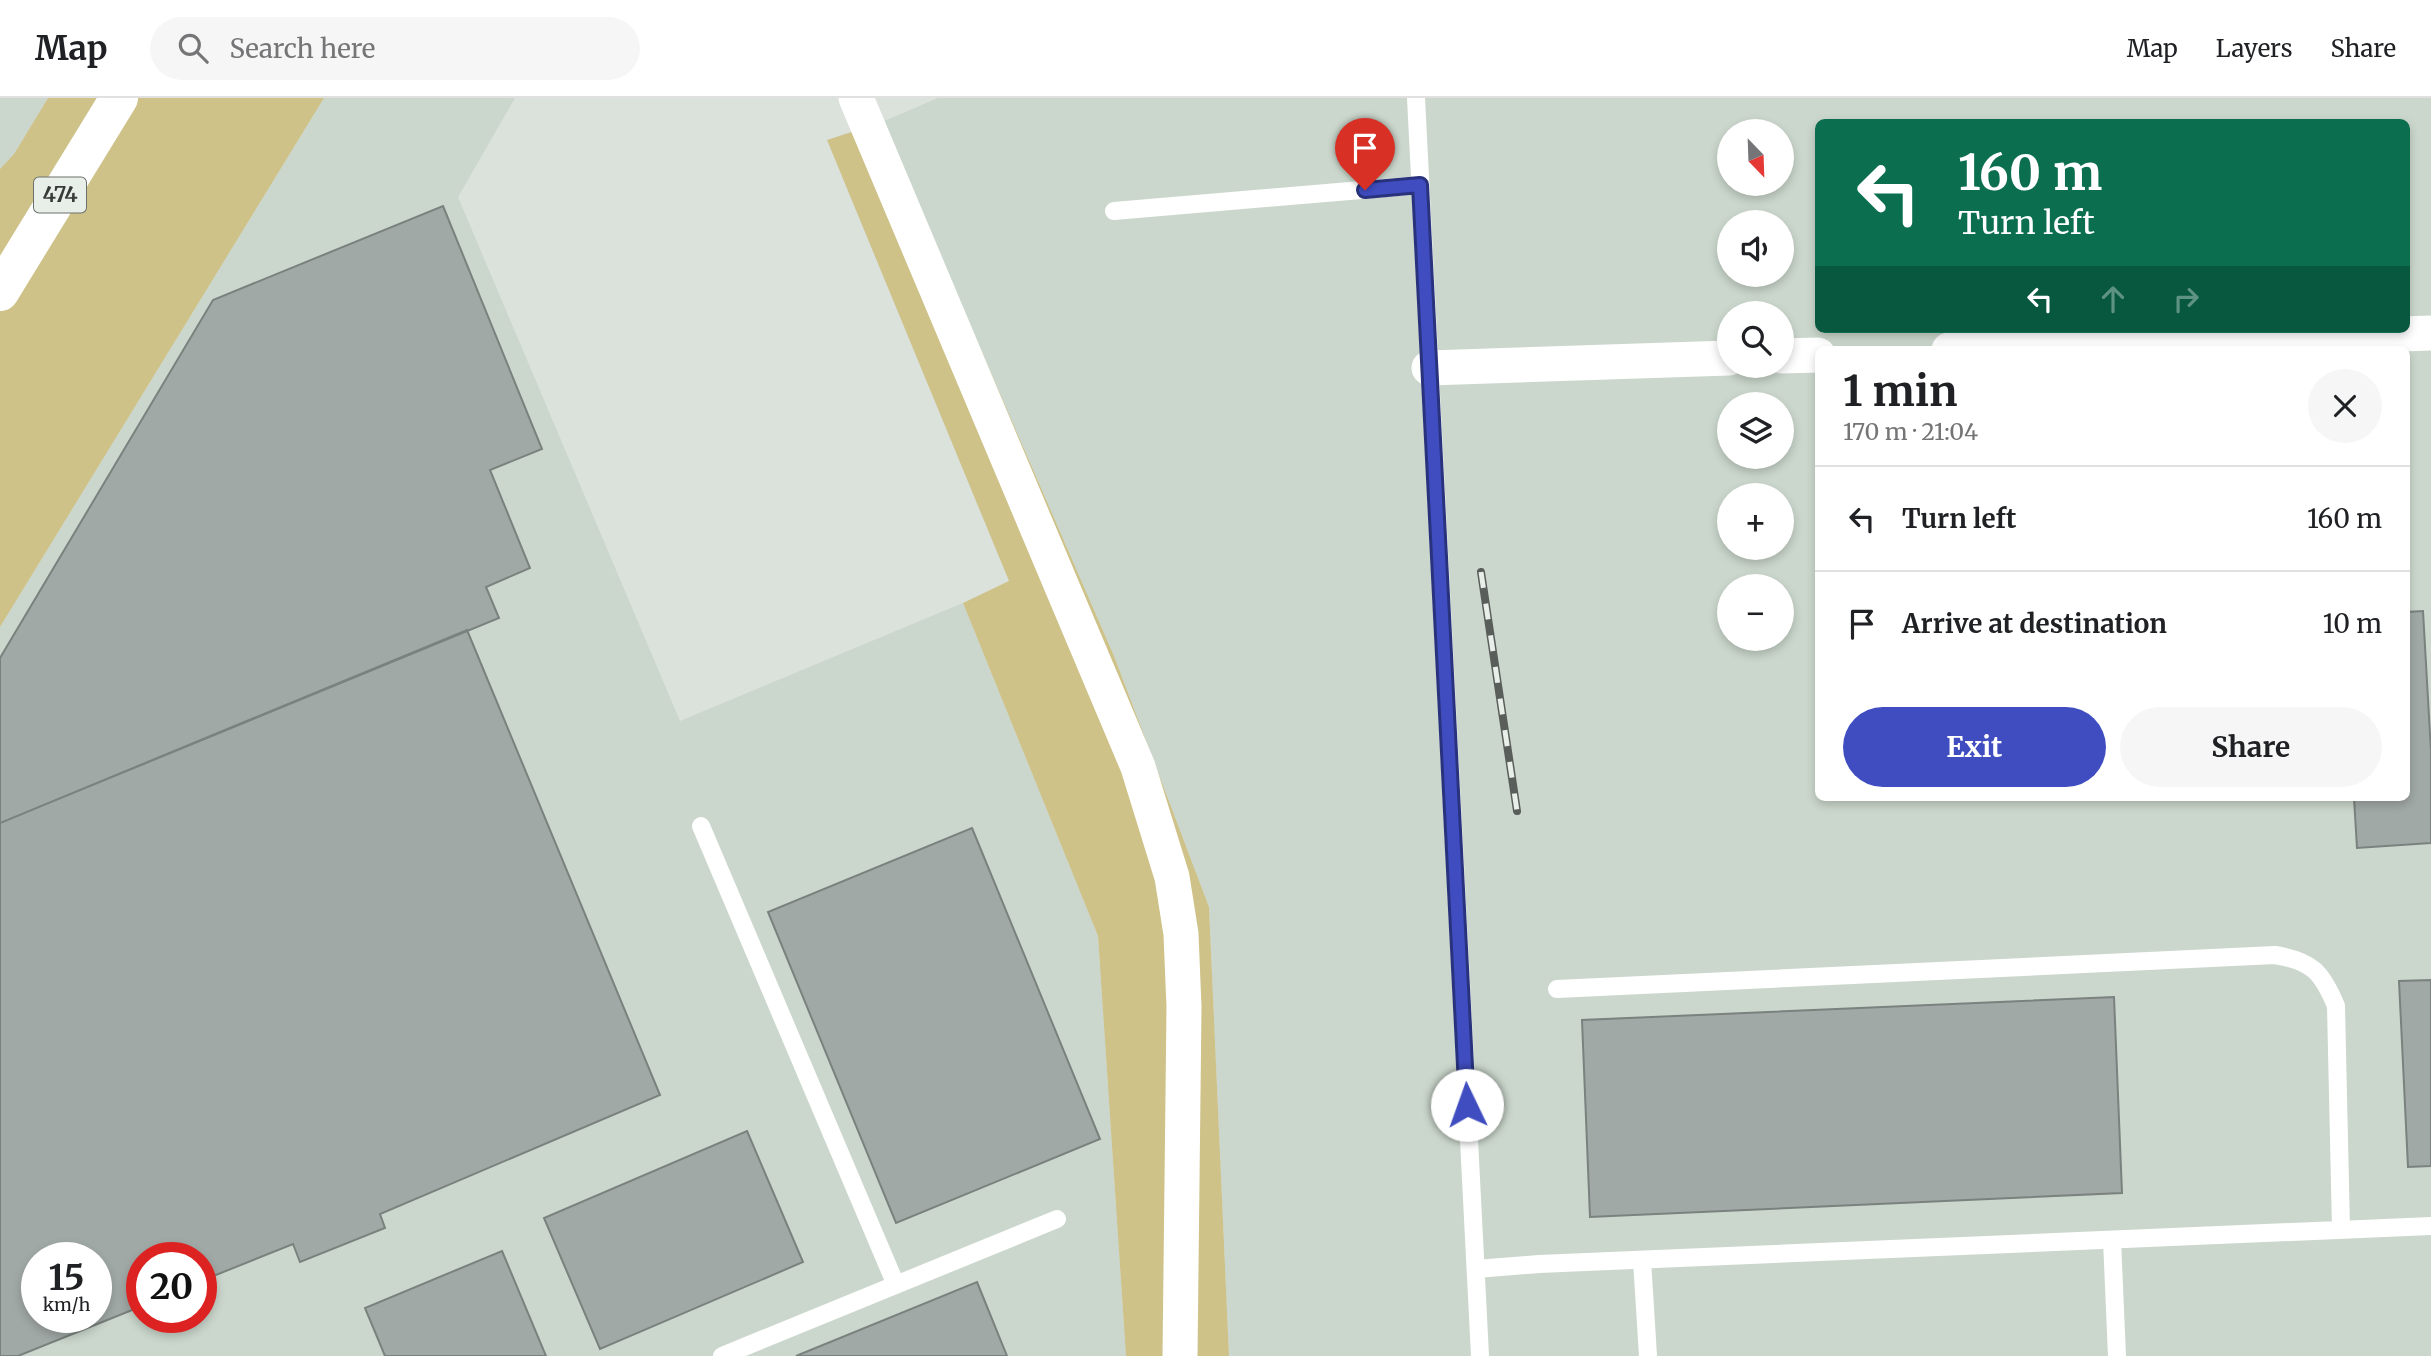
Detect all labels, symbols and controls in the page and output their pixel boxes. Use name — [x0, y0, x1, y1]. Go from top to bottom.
search box — [150, 17, 640, 80]
text: Map — [35, 28, 108, 69]
icon: search — [174, 29, 212, 67]
text: Search here — [230, 32, 375, 65]
text: Map — [2127, 33, 2178, 64]
text: Layers — [2216, 33, 2292, 64]
text: Share — [2330, 33, 2396, 64]
pin — [1335, 118, 1395, 190]
north arrow — [1717, 119, 1794, 196]
map controls — [1717, 119, 1794, 651]
icon: arrive — [1346, 129, 1384, 167]
text: 160 m — [1958, 142, 2102, 203]
icon: left — [1843, 147, 1934, 238]
road number: 474 — [34, 178, 86, 212]
text: Turn left — [1958, 203, 2095, 243]
button: sound — [1717, 210, 1794, 287]
icon: left — [2021, 280, 2059, 318]
icon: ahead — [2094, 280, 2132, 318]
icon: right — [2167, 280, 2205, 318]
button: search — [1717, 301, 1794, 378]
text: 1 min — [1843, 365, 1957, 417]
button: close — [2308, 369, 2382, 443]
button: layers — [1717, 392, 1794, 469]
text: 170 m · 21:04 — [1843, 417, 1978, 446]
button: + — [1717, 483, 1794, 560]
icon: left — [1843, 500, 1881, 538]
text: Turn left — [1902, 502, 2016, 535]
text: 160 m — [2307, 502, 2382, 535]
button: − — [1717, 574, 1794, 651]
icon: arrive — [1843, 605, 1881, 643]
text: Arrive at destination — [1902, 607, 2167, 640]
text: 10 m — [2323, 607, 2382, 640]
button: Exit — [1843, 707, 2106, 787]
button: Share — [2120, 707, 2382, 787]
position arrow — [1430, 1068, 1504, 1142]
speed limit sign: 20 — [126, 1242, 217, 1333]
text: 15 — [49, 1256, 84, 1300]
text: km/h — [43, 1293, 90, 1316]

